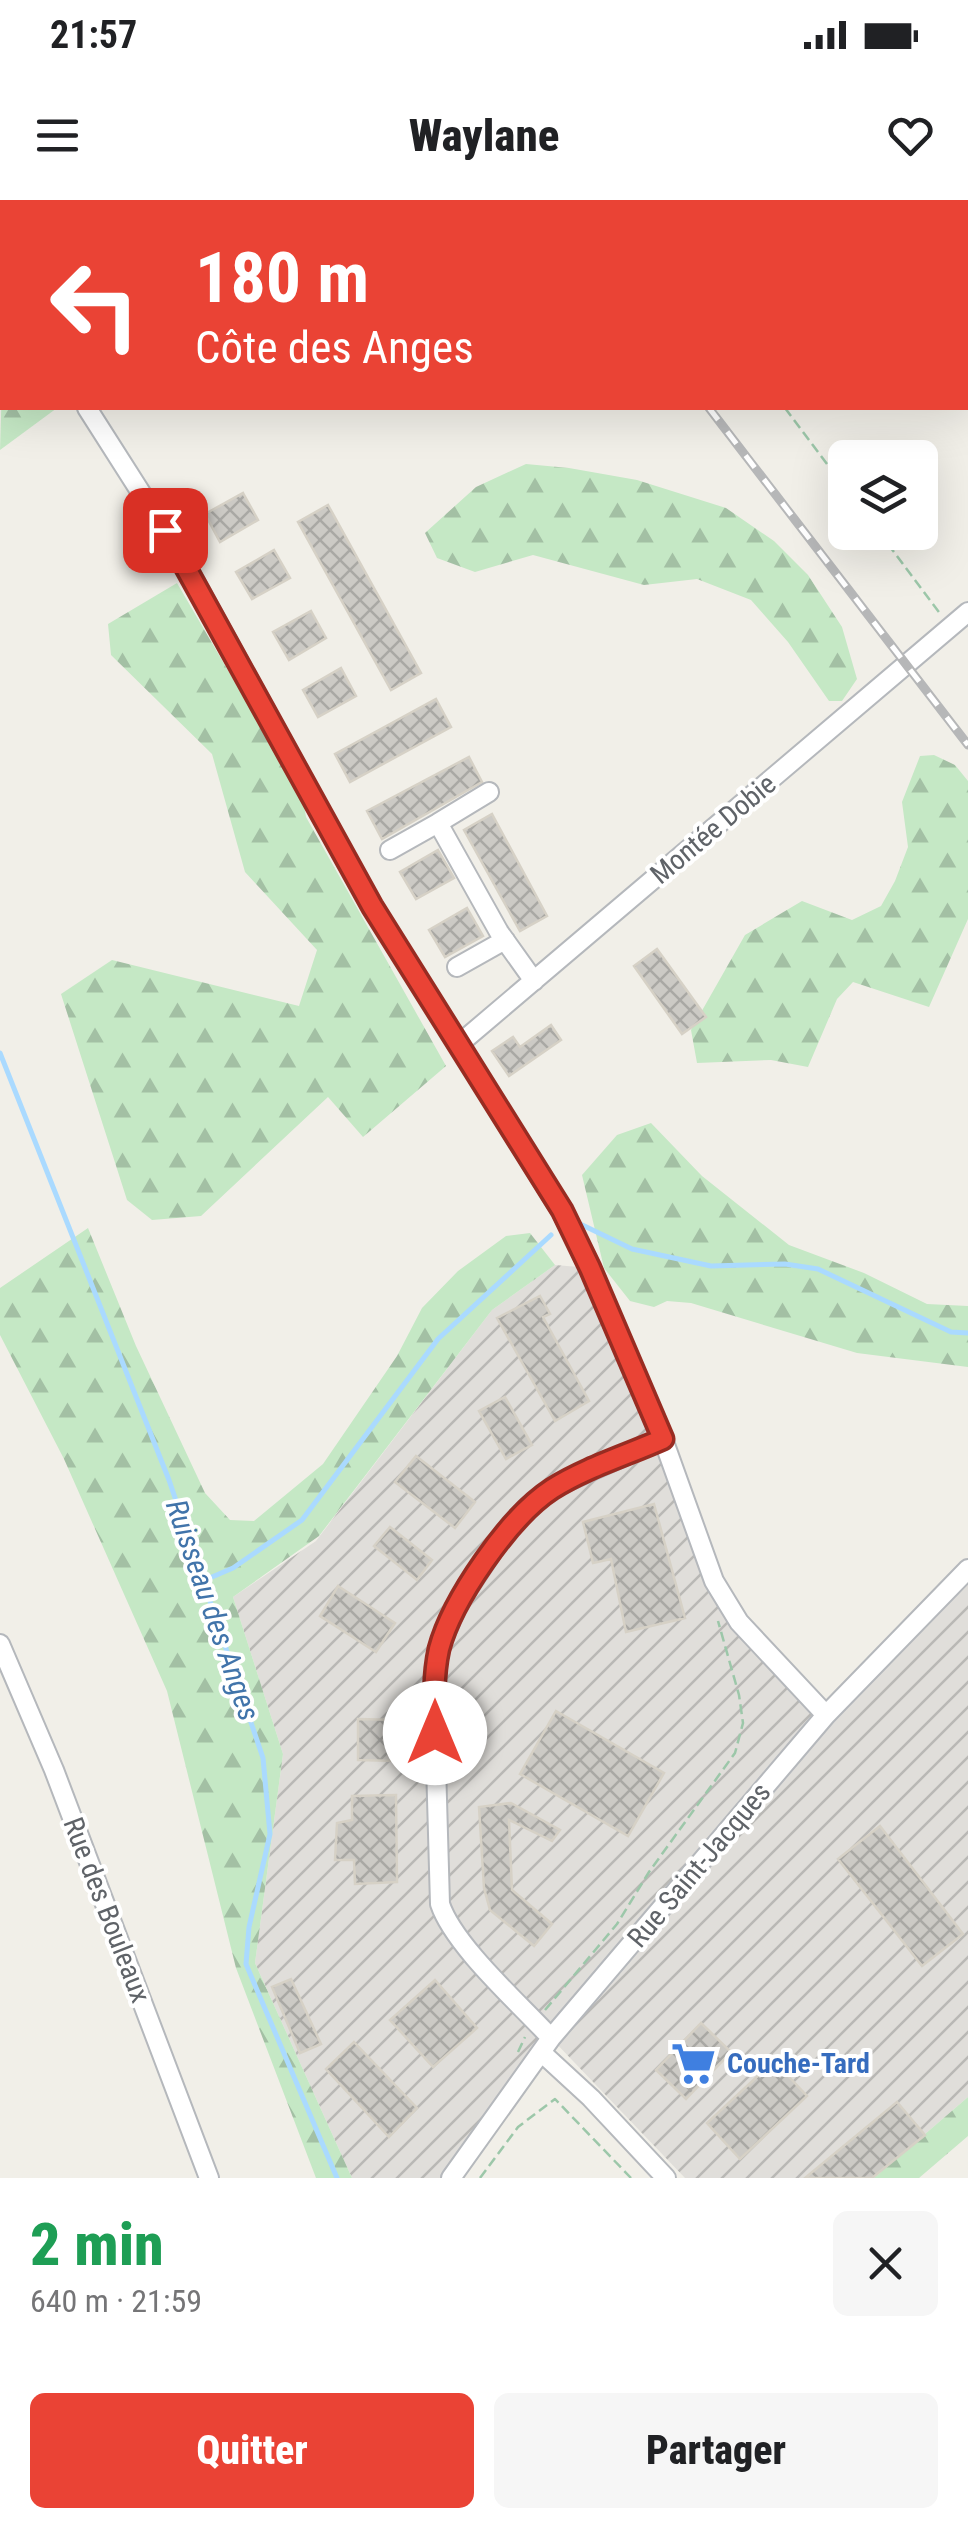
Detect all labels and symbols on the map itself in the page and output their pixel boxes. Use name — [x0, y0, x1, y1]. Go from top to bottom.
pin — [123, 488, 208, 573]
street label: Montée Dobie — [644, 767, 782, 891]
water label: Ruisseau des Anges — [159, 1495, 267, 1725]
position arrow — [383, 1681, 487, 1785]
street label: Rue Saint-Jacques — [621, 1776, 777, 1954]
street label: Rue des Bouleaux — [57, 1813, 157, 2007]
supermarket icon: Couche-Tard — [670, 2039, 718, 2087]
place label: Couche-Tard — [727, 2047, 870, 2080]

